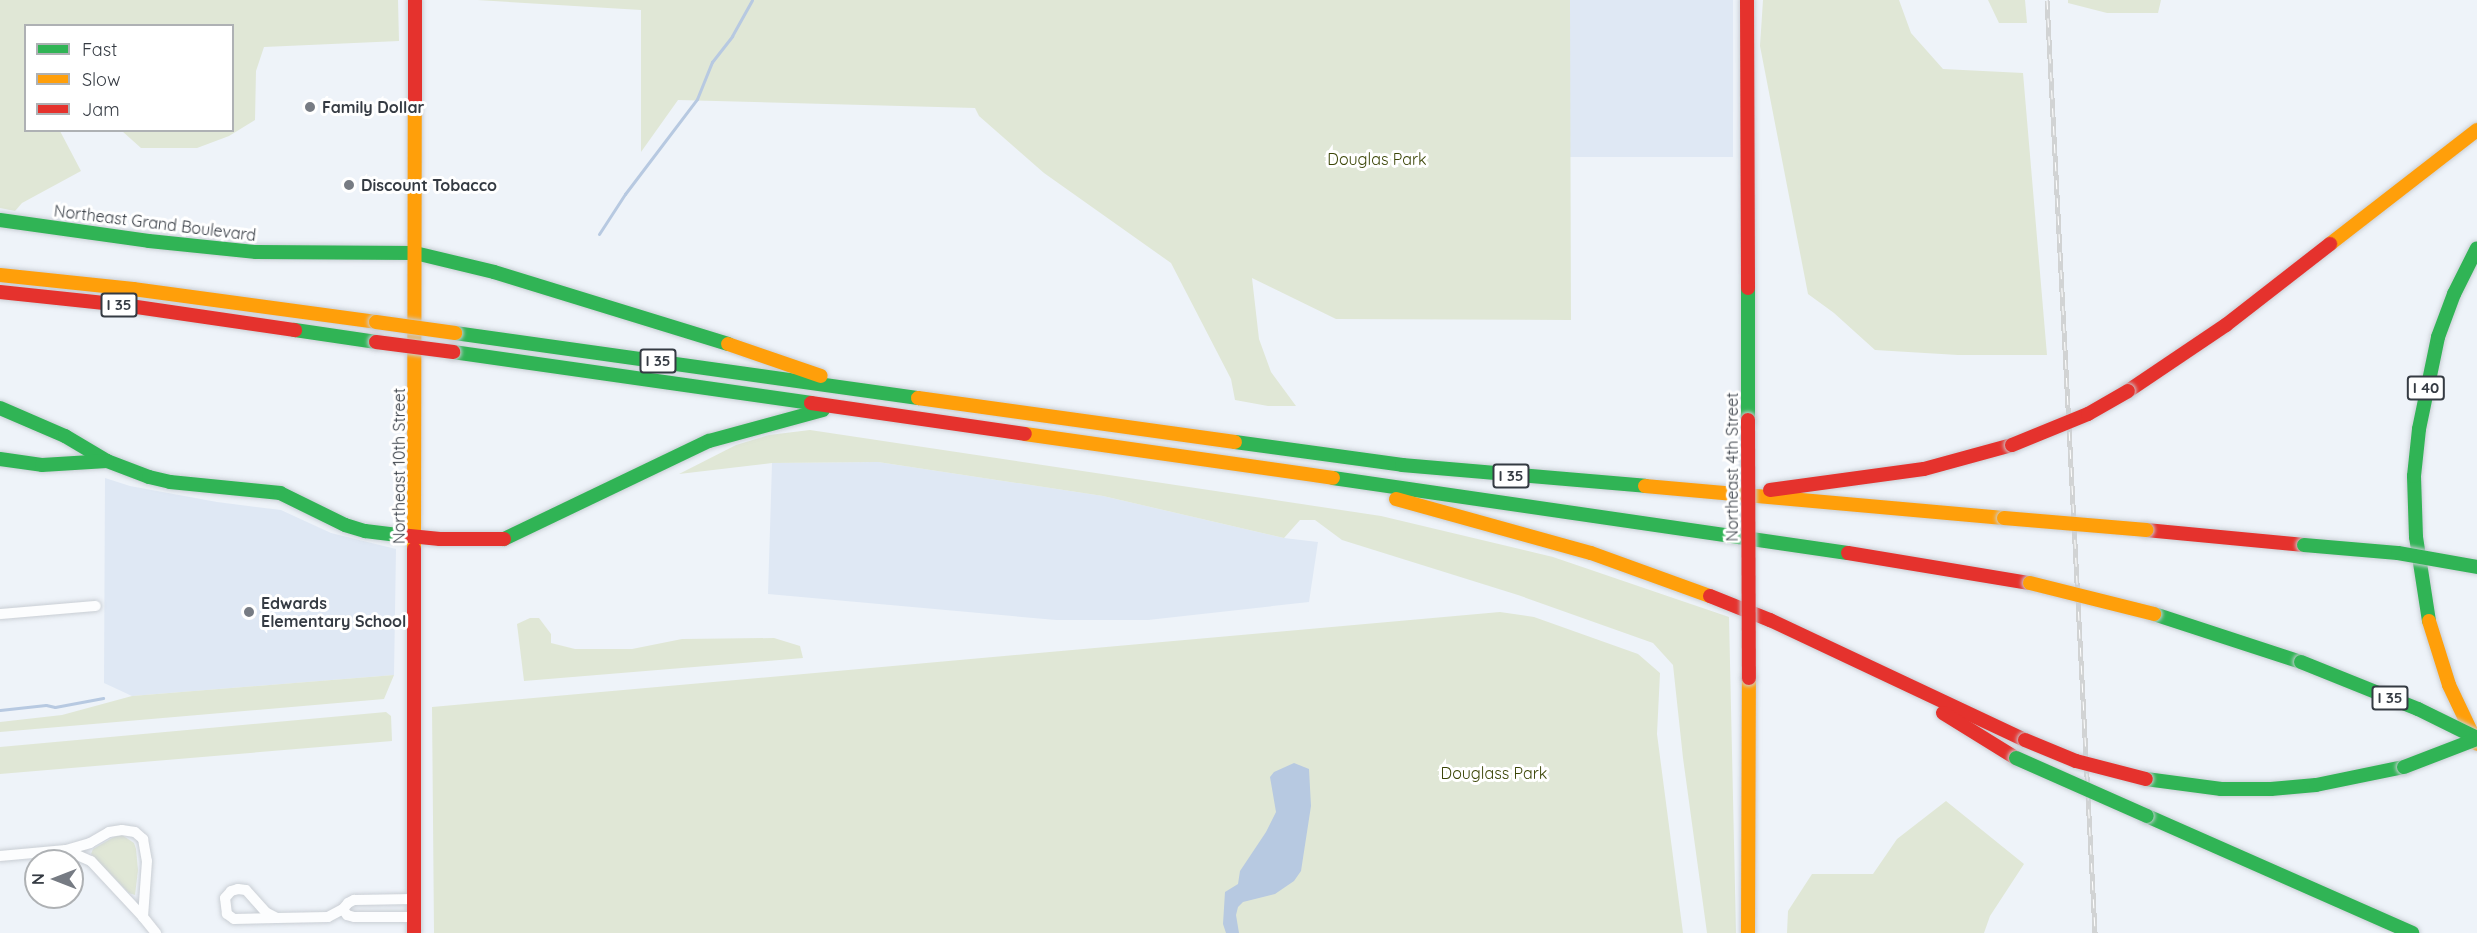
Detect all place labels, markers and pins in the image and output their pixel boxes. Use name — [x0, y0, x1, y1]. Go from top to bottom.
place label: Family Dollar — [322, 97, 424, 117]
marker: Family Dollar — [303, 100, 317, 114]
place label: Discount Tobacco — [361, 175, 497, 195]
marker: Discount Tobacco — [342, 178, 356, 192]
place label: Edwards Elementary School — [261, 593, 406, 631]
marker: Edwards Elementary School — [242, 605, 256, 619]

